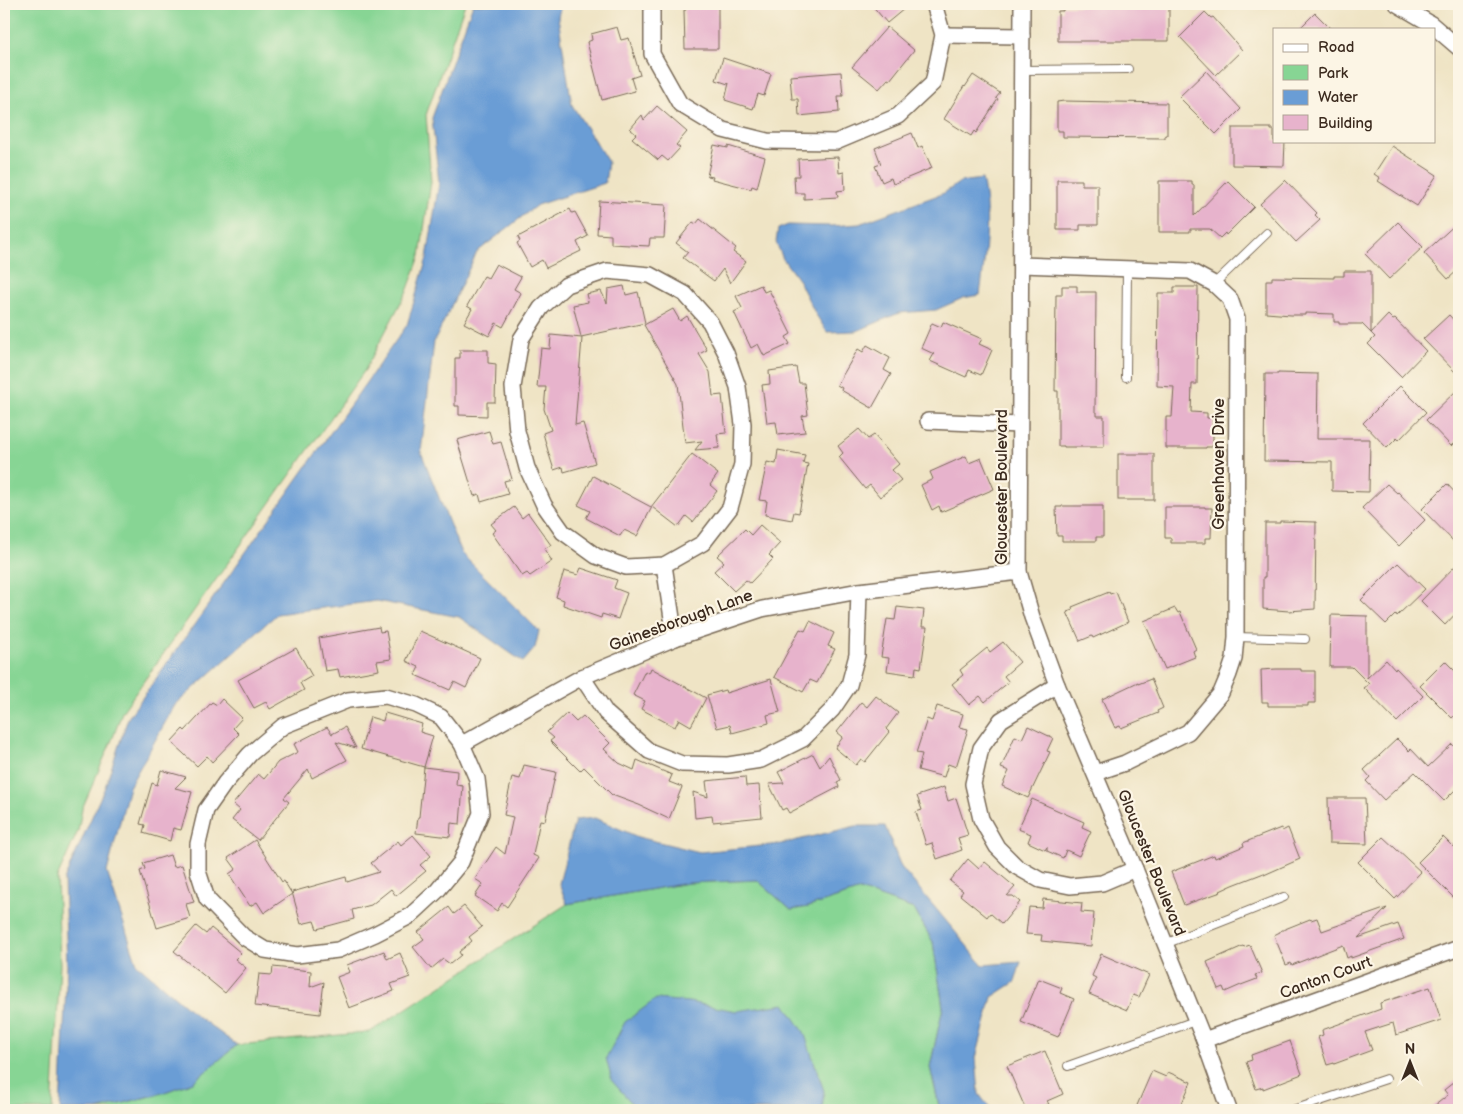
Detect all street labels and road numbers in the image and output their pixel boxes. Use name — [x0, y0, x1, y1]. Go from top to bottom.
street label: Greenhaven Drive — [1210, 398, 1229, 530]
street label: Gloucester Boulevard — [993, 409, 1012, 565]
street label: Gainesborough Lane — [607, 586, 756, 656]
street label: Gloucester Boulevard — [1113, 787, 1189, 939]
street label: Canton Court — [1277, 953, 1375, 1003]

